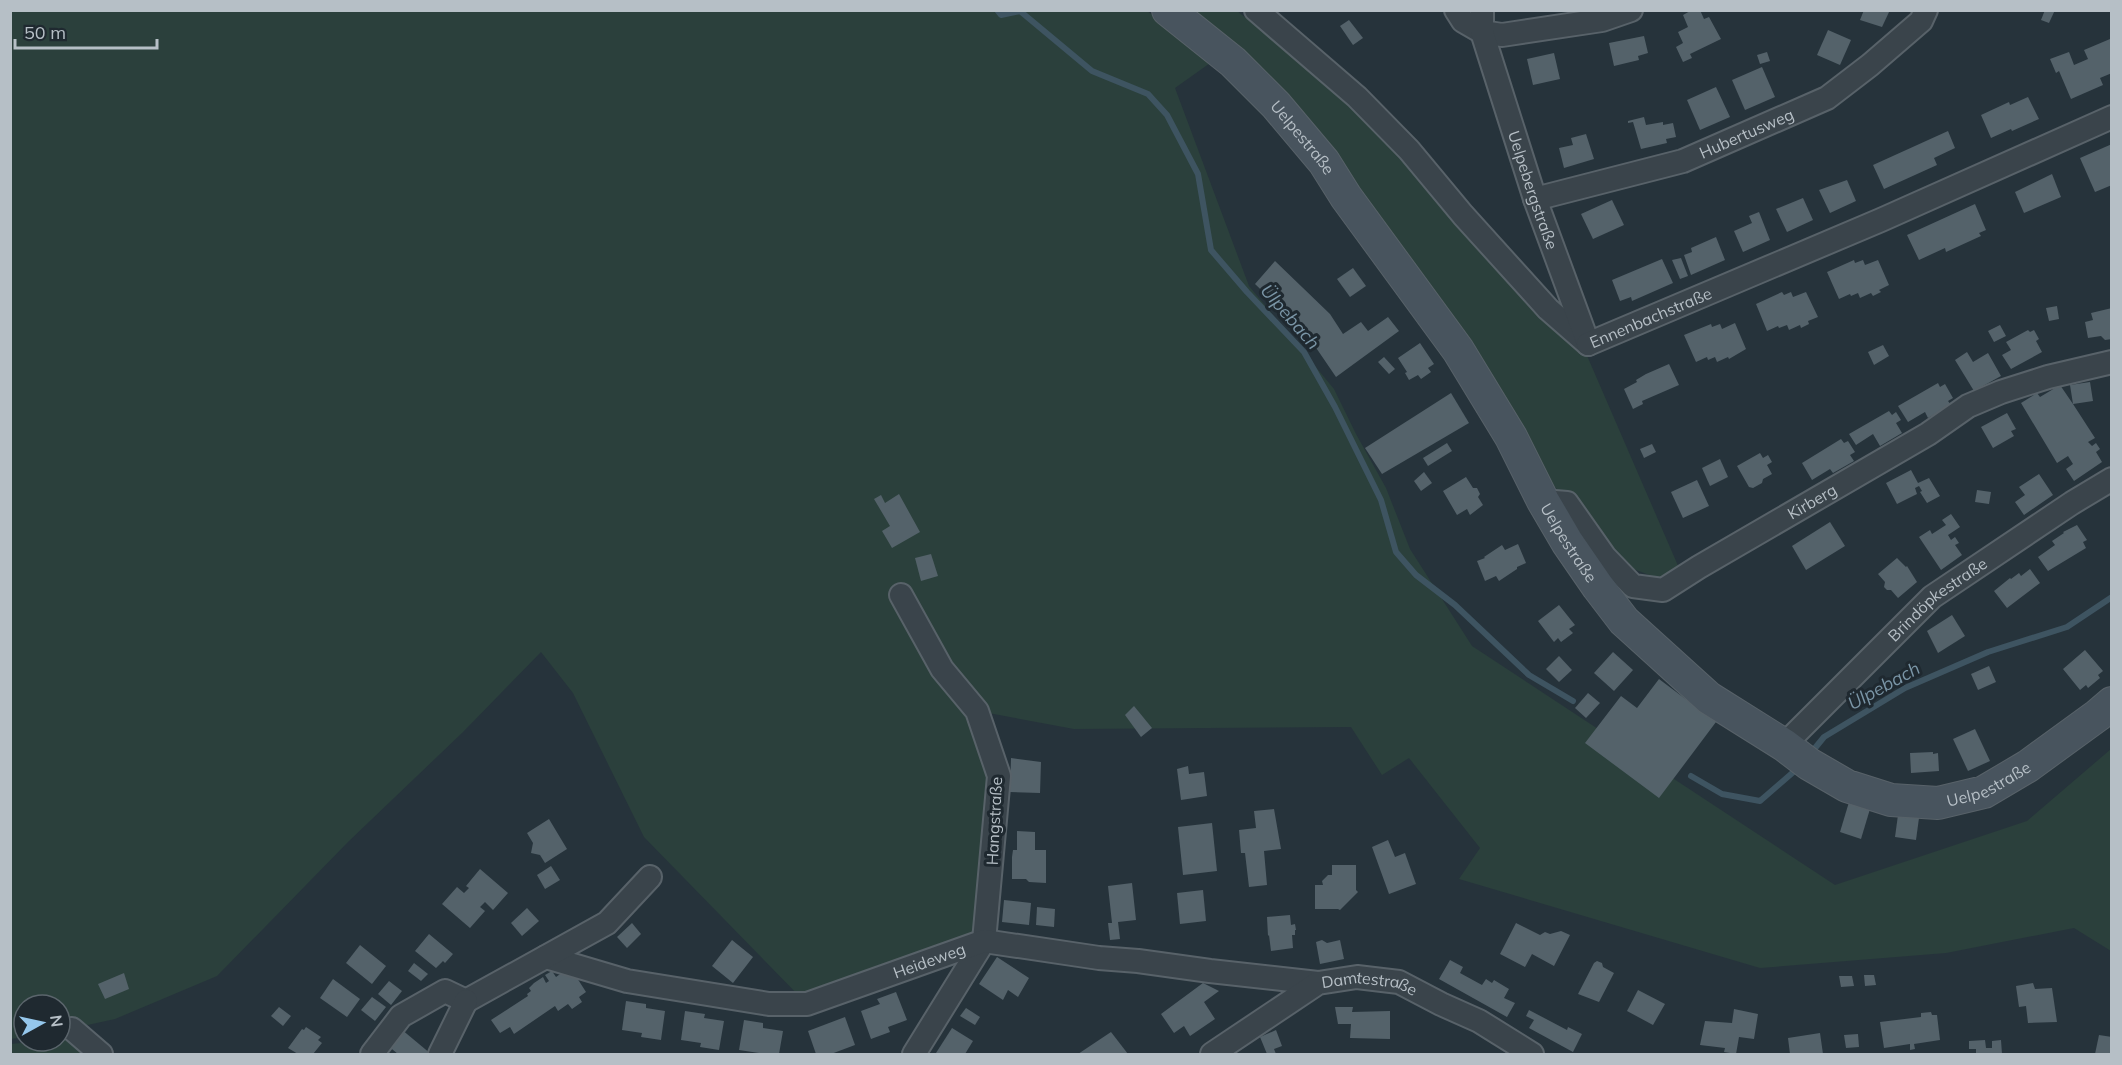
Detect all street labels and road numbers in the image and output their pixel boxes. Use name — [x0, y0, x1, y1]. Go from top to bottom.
street label: Uelpestraße — [1266, 96, 1339, 178]
street label: Hubertusweg — [1696, 104, 1797, 163]
street label: Uelpebergstraße — [1504, 128, 1563, 252]
street label: Ennenbachstraße — [1587, 283, 1715, 352]
street label: Kirberg — [1784, 479, 1840, 523]
street label: Uelpestraße — [1536, 499, 1602, 586]
street label: Brindöpkestraße — [1883, 553, 1991, 646]
street label: Uelpestraße — [1945, 757, 2034, 811]
street label: Hangstraße — [982, 776, 1006, 866]
street label: Heideweg — [890, 938, 968, 983]
street label: Damtestraße — [1320, 967, 1421, 1000]

